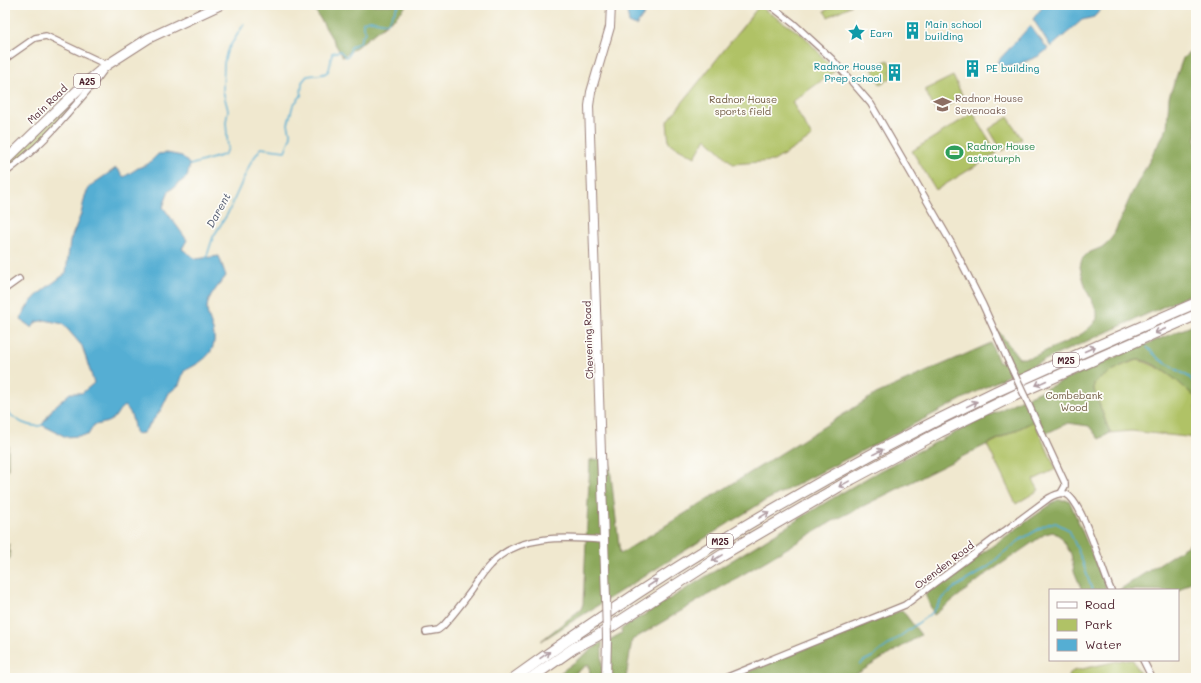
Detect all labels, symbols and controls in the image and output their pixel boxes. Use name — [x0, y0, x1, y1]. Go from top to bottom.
place label: Main school building — [925, 17, 982, 43]
building icon: Main school building — [902, 20, 922, 40]
place icon: Earn — [847, 23, 867, 43]
place label: Earn — [870, 26, 893, 40]
building icon: PE building — [963, 58, 983, 78]
place label: Radnor House Prep school — [814, 59, 882, 85]
place label: PE building — [986, 61, 1039, 75]
building icon: Radnor House Prep school — [885, 62, 905, 82]
road number: A25 — [74, 74, 100, 88]
street label: Main Road — [24, 81, 70, 127]
place label: Radnor House Sevenoaks — [955, 91, 1023, 117]
park label: Radnor House sports field — [709, 92, 777, 118]
school or university icon: Radnor House Sevenoaks — [932, 94, 952, 114]
place label: Radnor House astroturph — [967, 139, 1035, 165]
sports icon: Radnor House astroturph — [944, 142, 964, 162]
water label: Darent — [202, 190, 234, 230]
street label: Chevening Road — [580, 301, 596, 379]
one-way arrow — [1155, 327, 1167, 335]
one-way arrow — [1083, 344, 1095, 352]
road number: M25 — [1053, 353, 1079, 367]
one-way arrow — [1036, 380, 1048, 387]
park label: Combebank Wood — [1045, 388, 1103, 414]
one-way arrow — [966, 400, 978, 407]
one-way arrow — [872, 448, 884, 455]
one-way arrow — [838, 480, 850, 488]
one-way arrow — [758, 511, 770, 519]
road number: M25 — [707, 534, 733, 548]
street label: Ovenden Road — [911, 538, 977, 592]
one-way arrow — [712, 554, 723, 562]
one-way arrow — [648, 579, 659, 587]
legend — [1049, 589, 1179, 661]
text: Road — [1085, 596, 1115, 612]
text: Park — [1085, 616, 1112, 632]
text: Water — [1085, 636, 1122, 652]
one-way arrow — [540, 651, 551, 660]

